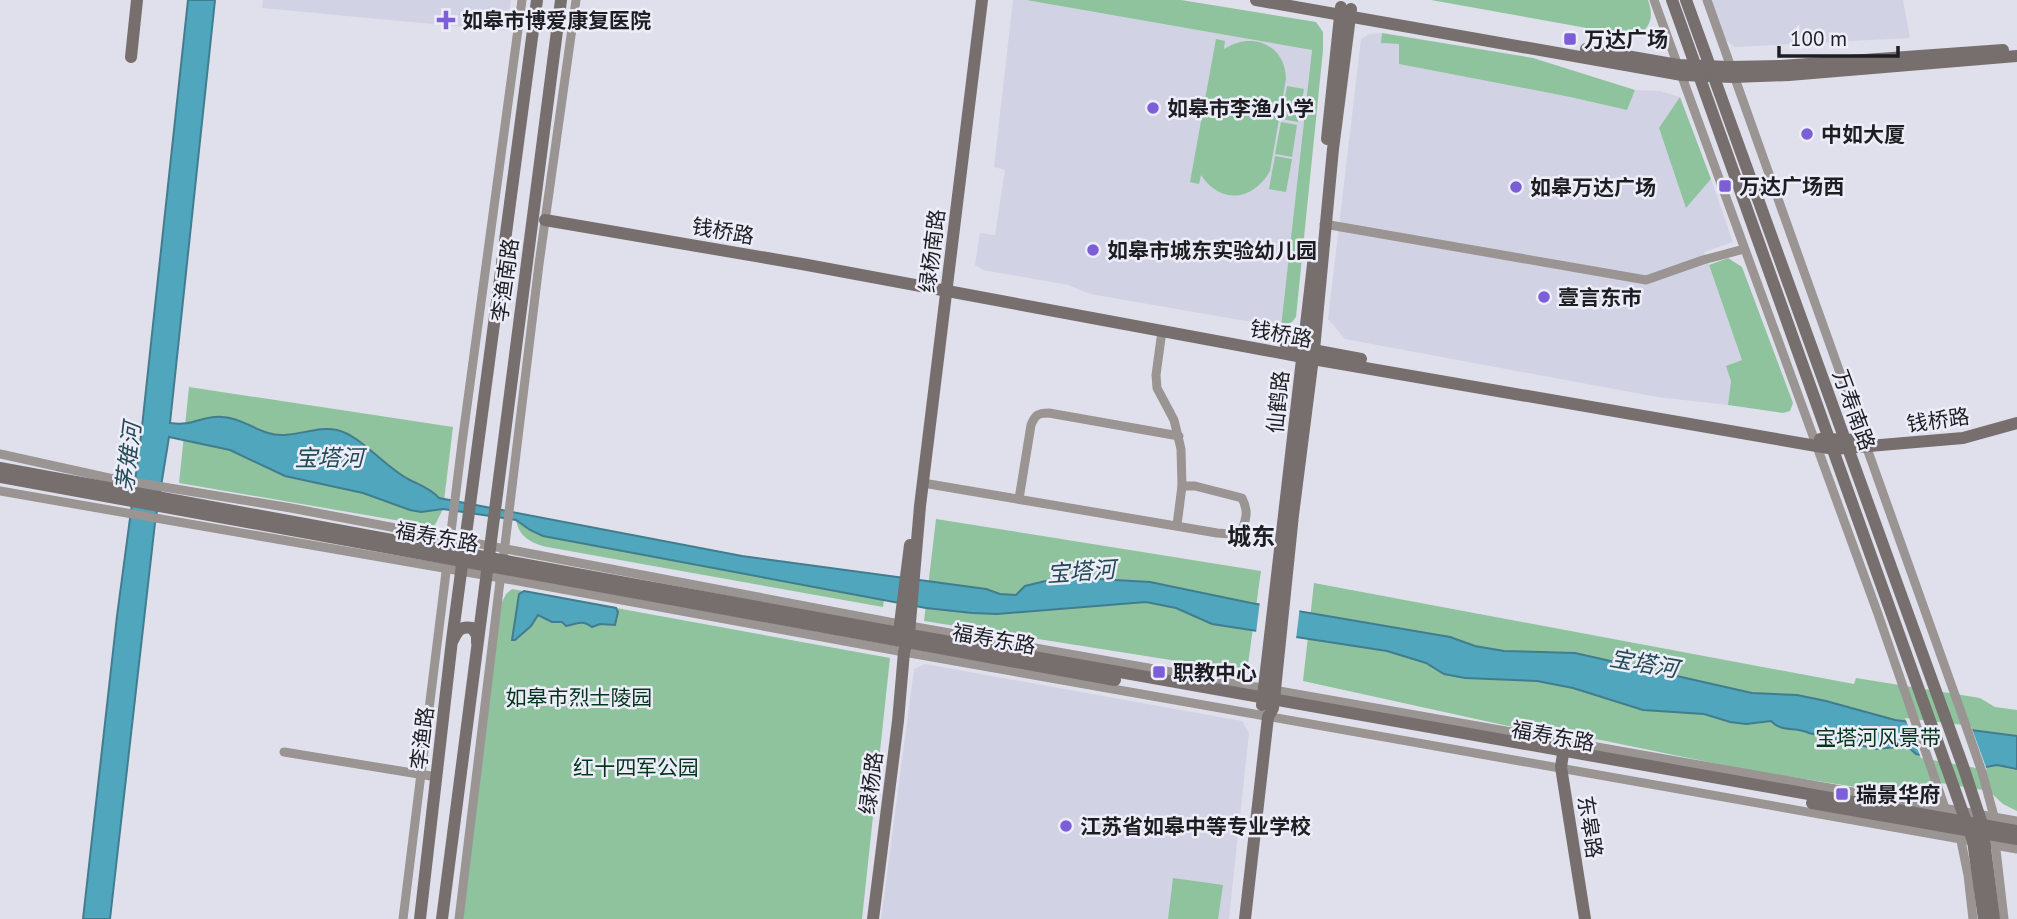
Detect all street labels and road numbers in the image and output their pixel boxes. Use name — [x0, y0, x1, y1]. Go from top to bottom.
street label: 绿杨南路 — [913, 208, 951, 294]
street label: 钱桥路 — [690, 212, 756, 250]
street label: 李渔南路 — [486, 237, 524, 323]
street label: 钱桥路 — [1248, 315, 1314, 353]
street label: 万寿南路 — [1827, 366, 1881, 454]
street label: 仙鹤路 — [1261, 369, 1295, 435]
street label: 钱桥路 — [1905, 402, 1971, 438]
street label: 福寿东路 — [393, 516, 481, 558]
street label: 福寿东路 — [950, 618, 1038, 660]
street label: 李渔路 — [405, 705, 439, 771]
street label: 福寿东路 — [1509, 715, 1597, 757]
street label: 绿杨路 — [854, 750, 888, 816]
street label: 东皋路 — [1572, 794, 1608, 860]

